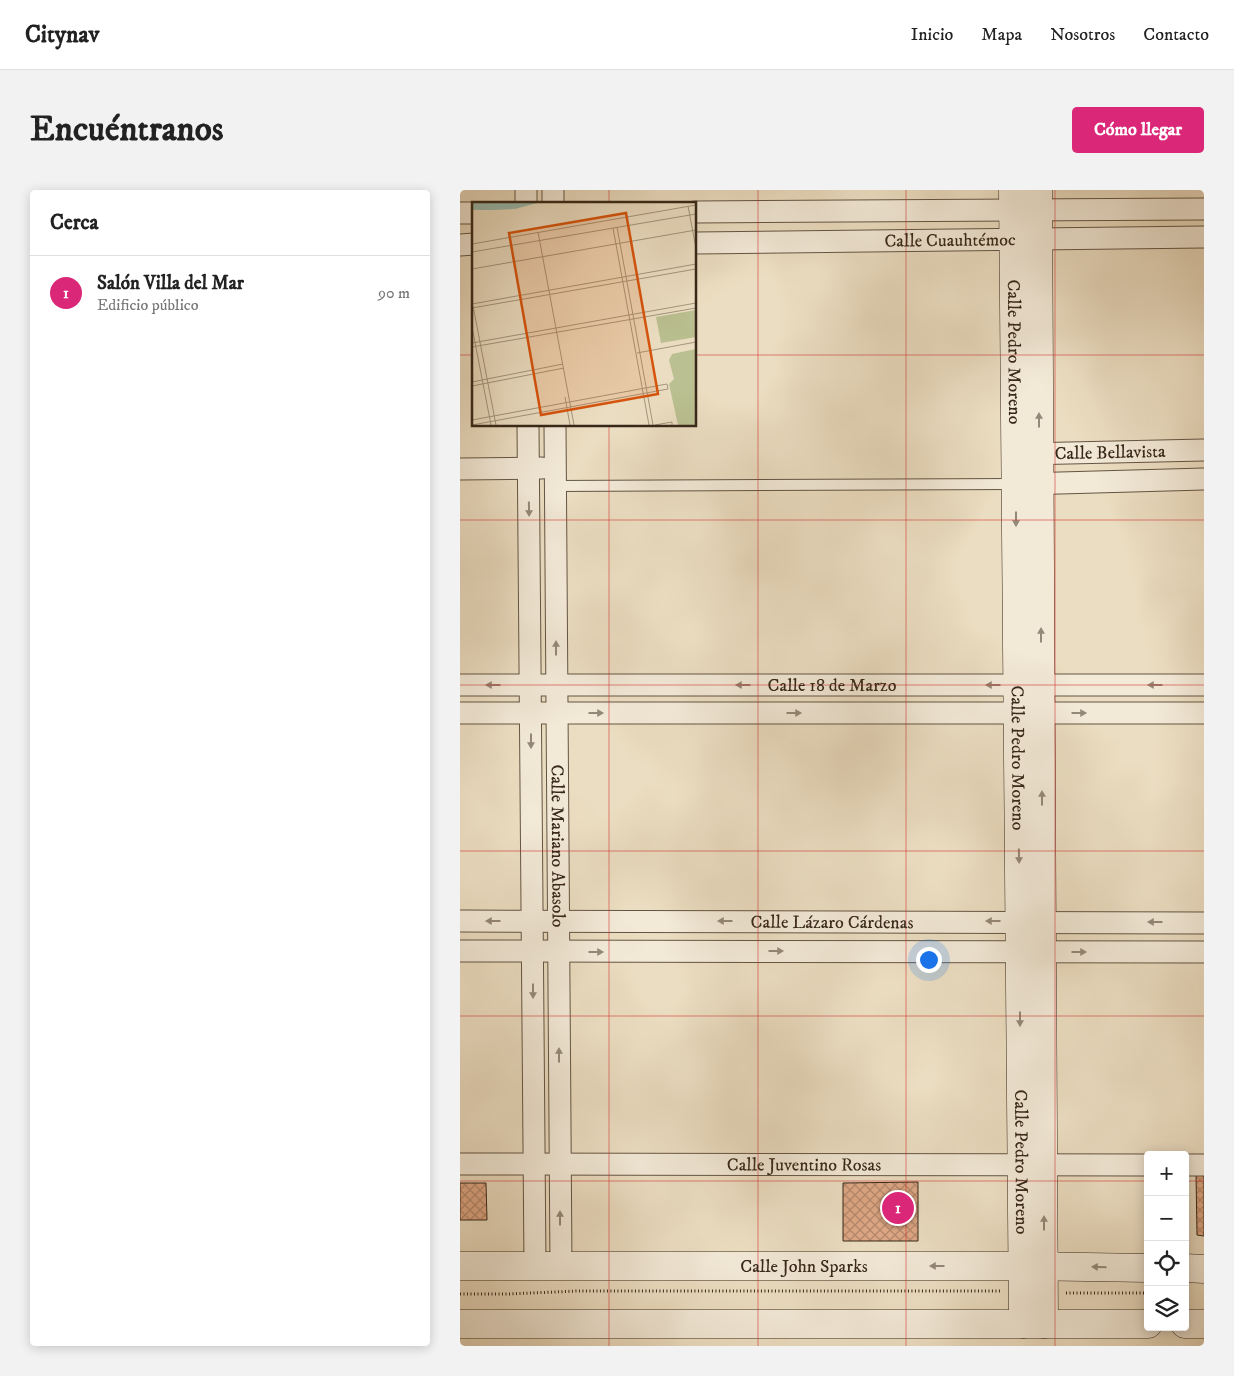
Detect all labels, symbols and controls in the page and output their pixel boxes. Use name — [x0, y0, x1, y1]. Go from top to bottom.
text: Citynav — [25, 20, 99, 50]
text: Inicio — [911, 24, 953, 46]
text: Mapa — [981, 24, 1022, 46]
text: Nosotros — [1050, 24, 1115, 46]
text: Contacto — [1143, 24, 1209, 46]
button: Cómo llegar — [1072, 107, 1204, 153]
text: Encuéntranos — [30, 108, 224, 152]
inset map — [472, 202, 696, 426]
text: Cerca — [50, 210, 98, 236]
street label: Calle Cuauhtémoc — [884, 229, 1016, 253]
text: Salón Villa del Mar — [97, 272, 244, 295]
street label: Calle Pedro Moreno — [1002, 279, 1025, 425]
text: 1 — [63, 283, 69, 303]
text: 90 m — [378, 283, 410, 303]
text: Edificio público — [97, 295, 198, 315]
one-way arrow — [1035, 412, 1043, 428]
street label: Calle Bellavista — [1054, 441, 1166, 465]
one-way arrow — [525, 501, 533, 517]
one-way arrow — [1012, 511, 1020, 527]
one-way arrow — [1037, 627, 1045, 643]
one-way arrow — [552, 640, 560, 656]
street label: Calle 18 de Marzo — [768, 675, 897, 697]
one-way arrow — [485, 681, 501, 689]
one-way arrow — [735, 681, 751, 689]
one-way arrow — [985, 681, 1001, 689]
one-way arrow — [1147, 681, 1163, 689]
street label: Calle Pedro Moreno — [1005, 685, 1029, 831]
one-way arrow — [588, 709, 604, 717]
one-way arrow — [786, 709, 802, 717]
one-way arrow — [1071, 709, 1087, 717]
one-way arrow — [527, 733, 535, 749]
street label: Calle Mariano Abasolo — [545, 764, 569, 928]
one-way arrow — [1037, 790, 1045, 806]
one-way arrow — [1015, 848, 1023, 864]
street label: Calle Lázaro Cárdenas — [750, 912, 914, 934]
one-way arrow — [485, 917, 501, 925]
one-way arrow — [717, 917, 733, 925]
one-way arrow — [985, 917, 1001, 925]
one-way arrow — [1147, 918, 1163, 926]
one-way arrow — [768, 947, 784, 955]
your location — [916, 947, 942, 973]
one-way arrow — [588, 948, 604, 956]
one-way arrow — [1071, 948, 1087, 956]
one-way arrow — [529, 983, 537, 999]
one-way arrow — [1016, 1011, 1024, 1027]
one-way arrow — [555, 1047, 563, 1063]
street label: Calle Pedro Moreno — [1009, 1089, 1032, 1235]
map controls — [1144, 1151, 1189, 1331]
button: + — [1144, 1151, 1189, 1196]
street label: Calle Juventino Rosas — [727, 1154, 881, 1177]
pin: 1 — [882, 1189, 914, 1227]
button: − — [1144, 1196, 1189, 1241]
one-way arrow — [556, 1210, 564, 1226]
one-way arrow — [1040, 1215, 1048, 1231]
button: locate — [1144, 1241, 1189, 1286]
street label: Calle John Sparks — [740, 1256, 868, 1278]
one-way arrow — [928, 1262, 944, 1270]
one-way arrow — [1091, 1263, 1107, 1271]
button: layers — [1144, 1286, 1189, 1331]

